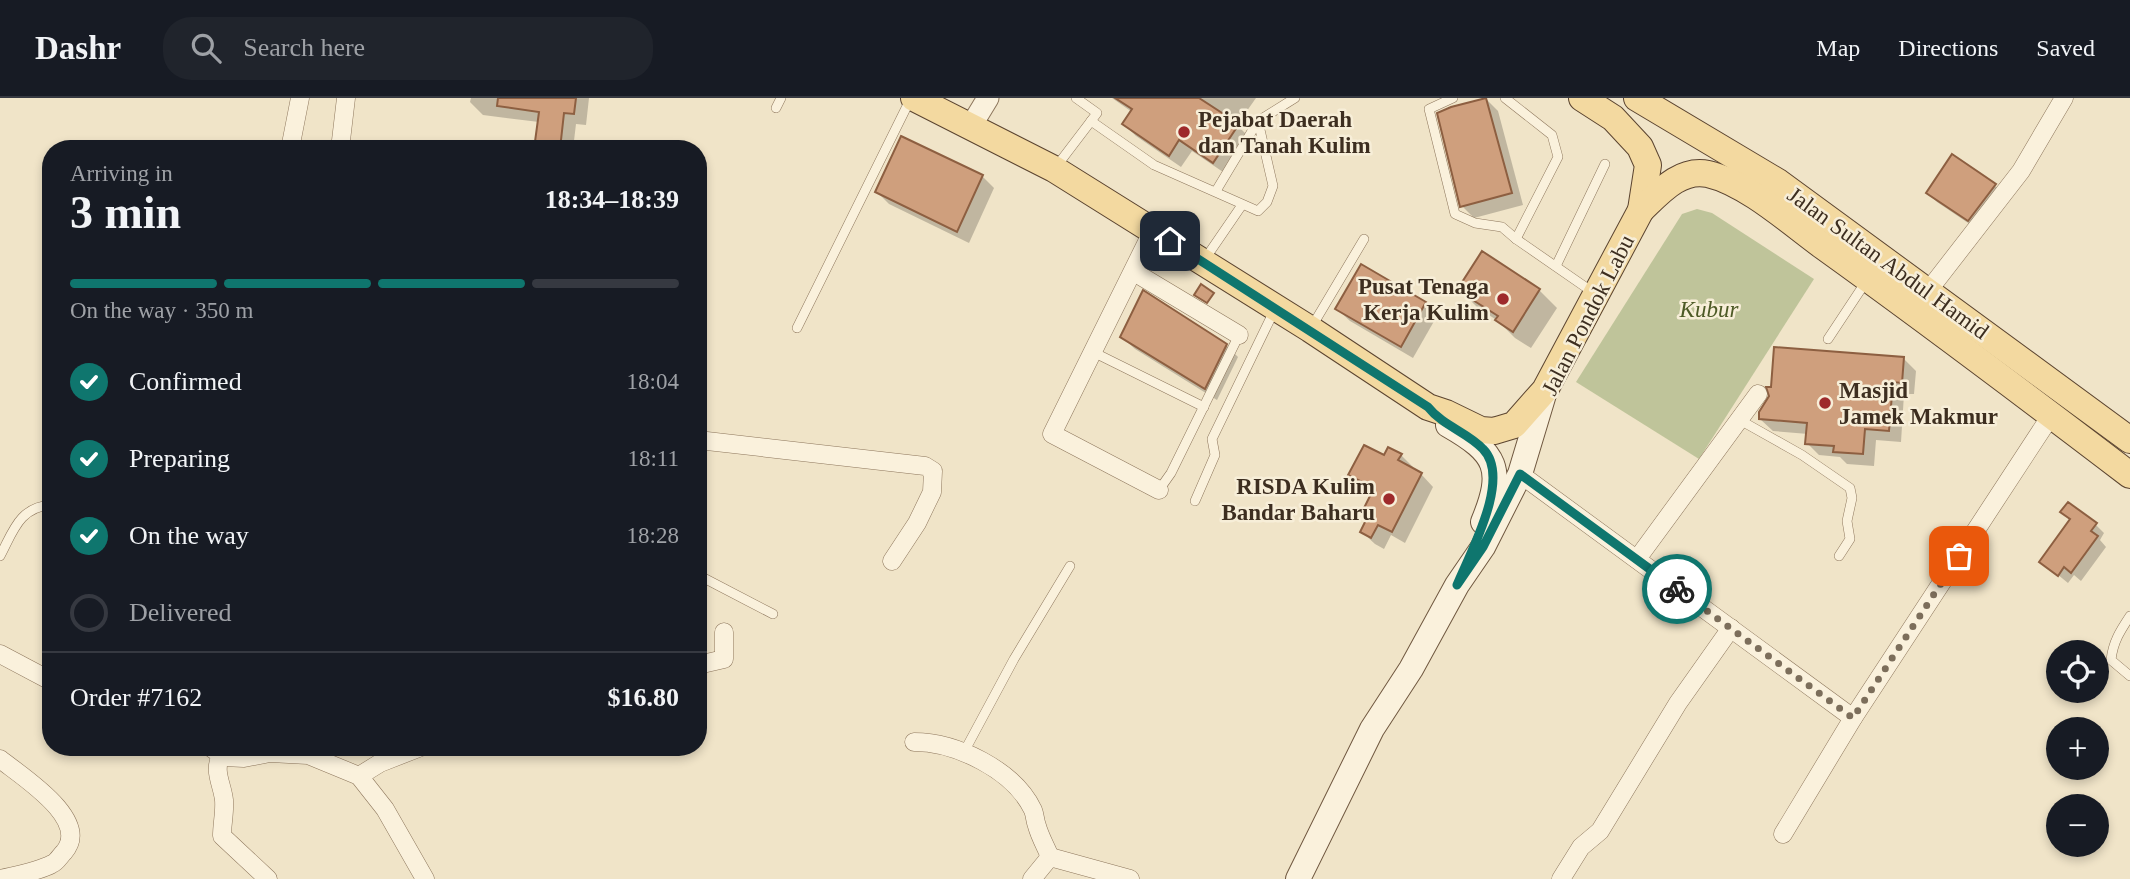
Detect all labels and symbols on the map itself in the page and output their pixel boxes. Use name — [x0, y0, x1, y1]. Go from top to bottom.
place label: Pejabat Daerah dan Tanah Kulim — [1198, 107, 1371, 158]
marker: Pejabat Daerah dan Tanah Kulim — [1176, 124, 1192, 140]
street label: Jalan Sultan Abdul Hamid — [1783, 182, 1994, 345]
pin — [1140, 211, 1200, 271]
street label: Jalan Pondok Labu — [1537, 230, 1639, 399]
place label: Pusat Tenaga Kerja Kulim — [1358, 274, 1489, 325]
marker: Pusat Tenaga Kerja Kulim — [1495, 291, 1511, 307]
park label: Kubur — [1679, 297, 1739, 322]
place label: Masjid Jamek Makmur — [1839, 378, 1998, 429]
marker: Masjid Jamek Makmur — [1817, 395, 1833, 411]
place label: RISDA Kulim Bandar Baharu — [1221, 474, 1375, 525]
marker: RISDA Kulim Bandar Baharu — [1381, 491, 1397, 507]
pin — [1929, 526, 1989, 586]
courier — [1642, 554, 1712, 624]

